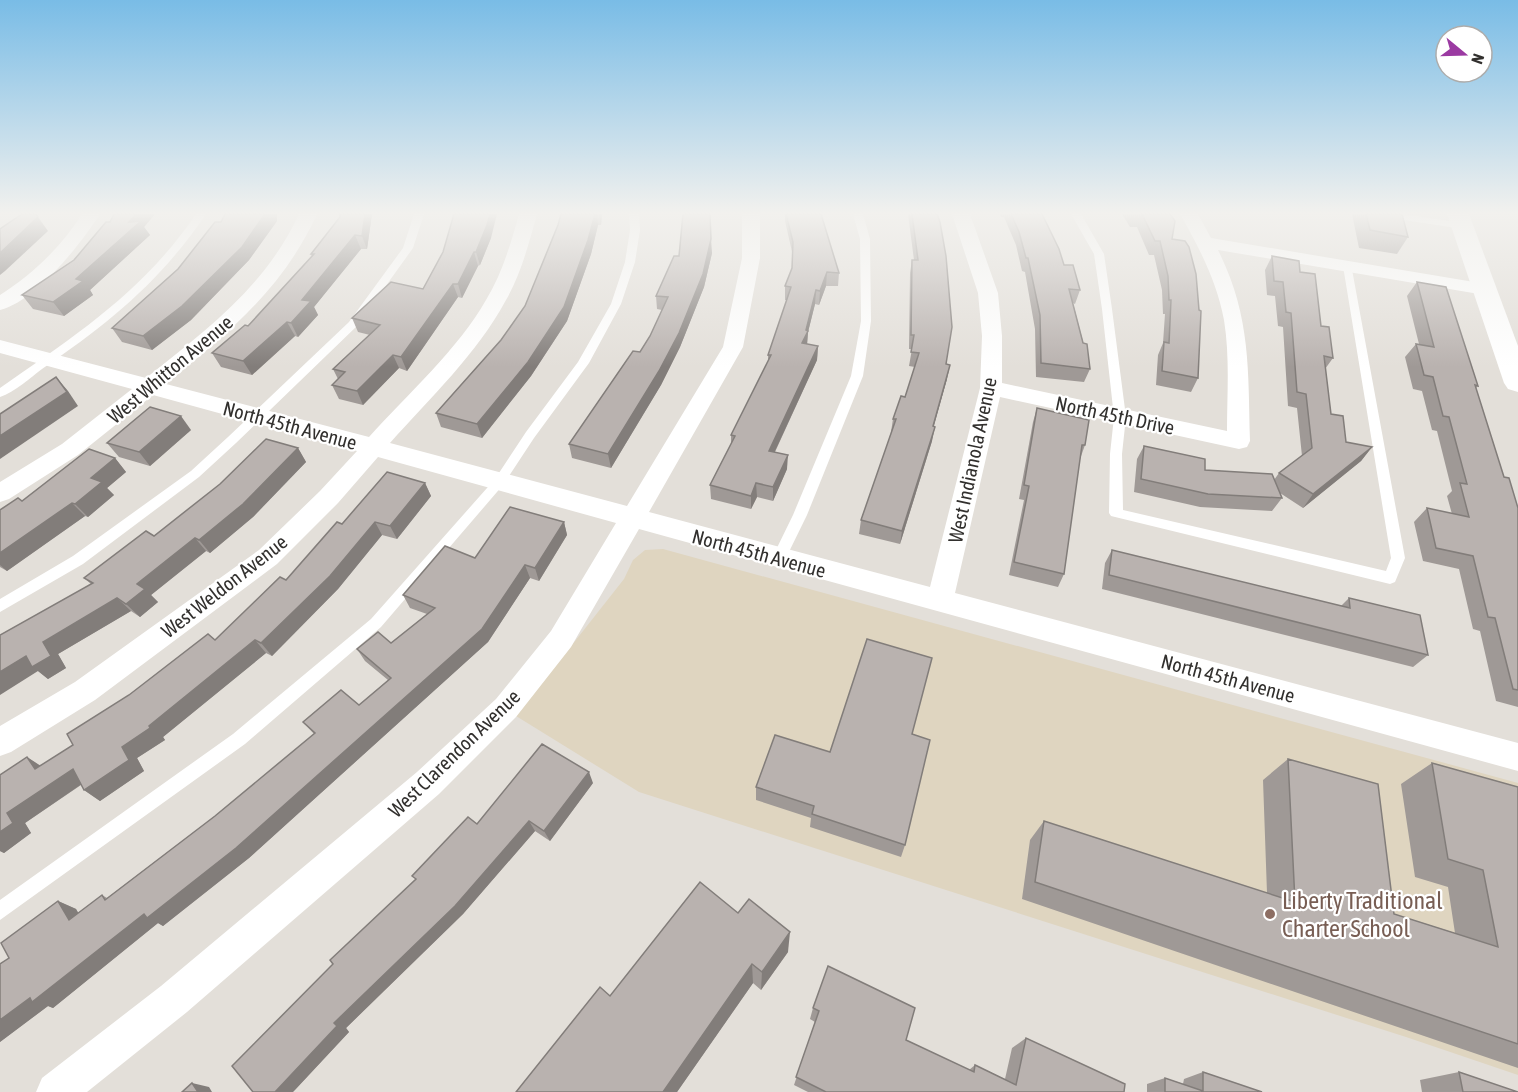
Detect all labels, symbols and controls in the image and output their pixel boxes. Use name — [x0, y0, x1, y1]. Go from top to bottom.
north arrow — [1434, 24, 1494, 84]
text: N — [1468, 51, 1488, 66]
street label: West Whitton Avenue — [103, 310, 237, 428]
street label: West Indianola Avenue — [943, 375, 1001, 545]
street label: North 45th Drive — [1053, 391, 1177, 439]
street label: North 45th Avenue — [221, 396, 359, 454]
street label: North 45th Avenue — [690, 524, 828, 582]
street label: West Weldon Avenue — [157, 530, 291, 642]
street label: North 45th Avenue — [1159, 649, 1297, 707]
street label: West Clarendon Avenue — [384, 684, 524, 822]
place label: Liberty Traditional Charter School — [1282, 887, 1443, 942]
marker: Liberty Traditional Charter School — [1263, 907, 1277, 921]

